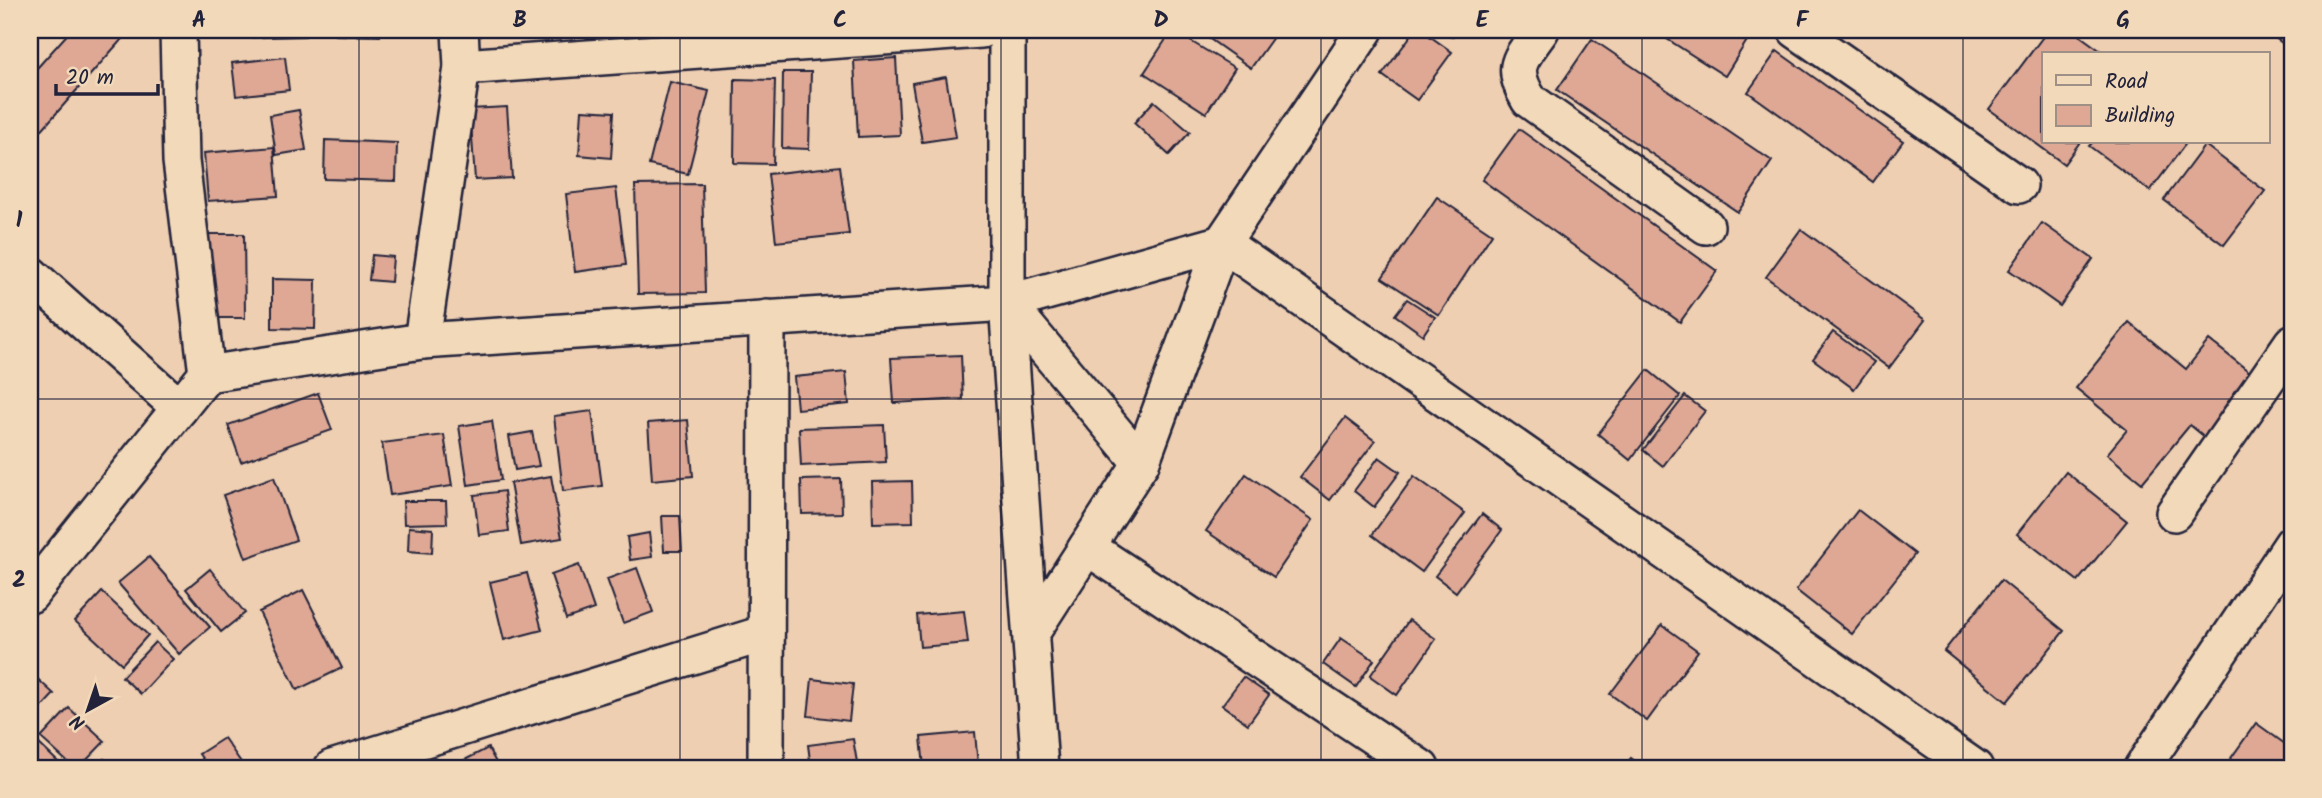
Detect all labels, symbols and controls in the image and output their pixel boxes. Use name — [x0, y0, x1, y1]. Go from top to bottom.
text: A — [192, 3, 206, 39]
text: B — [513, 3, 527, 39]
text: C — [833, 3, 847, 39]
text: D — [1153, 3, 1169, 39]
text: E — [1476, 3, 1490, 39]
text: F — [1796, 3, 1810, 39]
text: G — [2116, 3, 2130, 39]
scale bar — [56, 52, 158, 96]
legend — [2042, 52, 2270, 144]
text: 20 m — [66, 62, 114, 95]
text: Road — [2105, 66, 2148, 99]
text: Building — [2105, 100, 2175, 133]
text: 1 — [16, 203, 23, 239]
text: 2 — [12, 563, 26, 599]
north arrow — [52, 676, 122, 746]
text: N — [64, 706, 93, 737]

